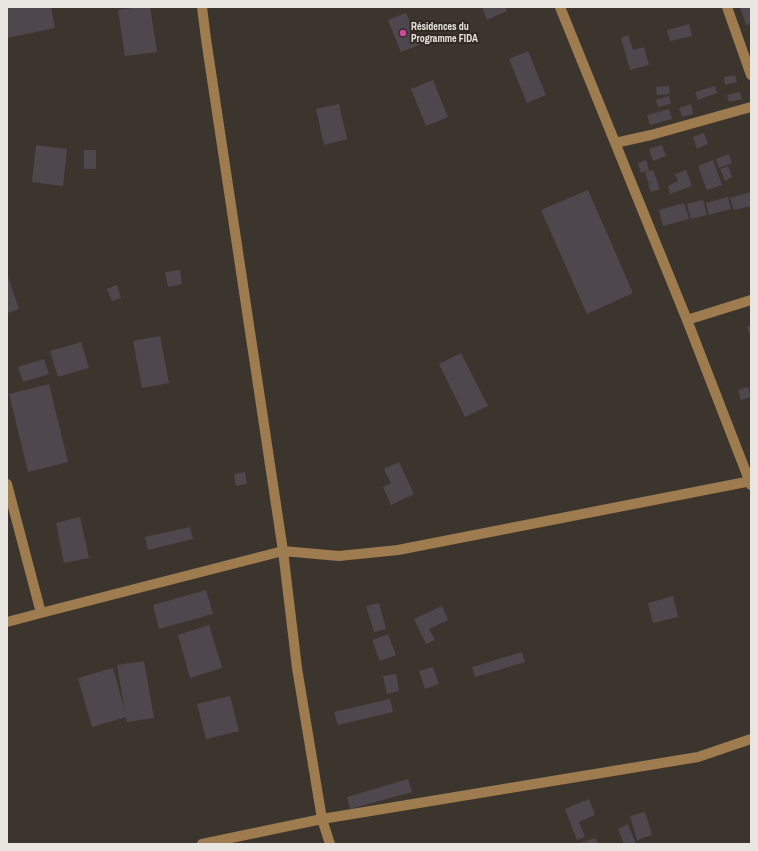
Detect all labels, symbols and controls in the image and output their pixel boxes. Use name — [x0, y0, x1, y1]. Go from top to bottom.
place label: Résidences du Programme FIDA — [411, 21, 478, 44]
marker: Résidences du Programme FIDA — [398, 28, 408, 38]

